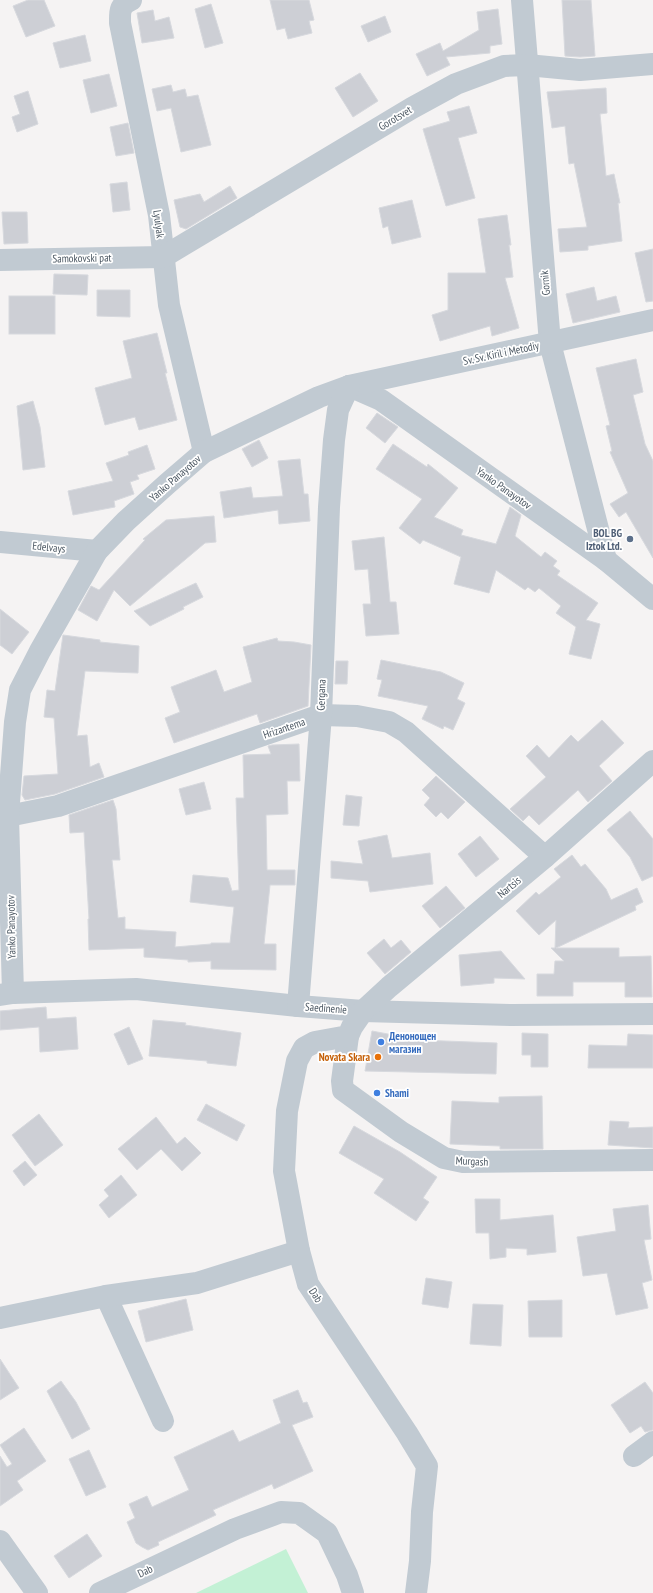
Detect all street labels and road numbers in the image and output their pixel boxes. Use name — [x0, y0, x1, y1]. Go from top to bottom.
street label: Gorotsvet — [376, 103, 414, 133]
street label: Lyulyak — [150, 209, 168, 239]
street label: Samokovski pat — [52, 250, 112, 266]
street label: Gornik — [537, 269, 553, 296]
street label: Sv. Sv. Kiril i Metodiy — [462, 338, 541, 368]
street label: Yanko Panayotov — [146, 451, 204, 504]
street label: Yanko Panayotov — [474, 464, 535, 512]
street label: Edelvays — [32, 538, 66, 556]
street label: Gergana — [313, 679, 329, 711]
street label: Hrizantema — [261, 714, 307, 742]
street label: Nartsis — [494, 873, 524, 901]
street label: Yanko Panayotov — [3, 894, 19, 959]
street label: Saedinenie — [305, 1000, 348, 1016]
street label: Murgash — [455, 1153, 489, 1169]
street label: Dab — [306, 1285, 326, 1305]
street label: Dab — [135, 1561, 155, 1581]

